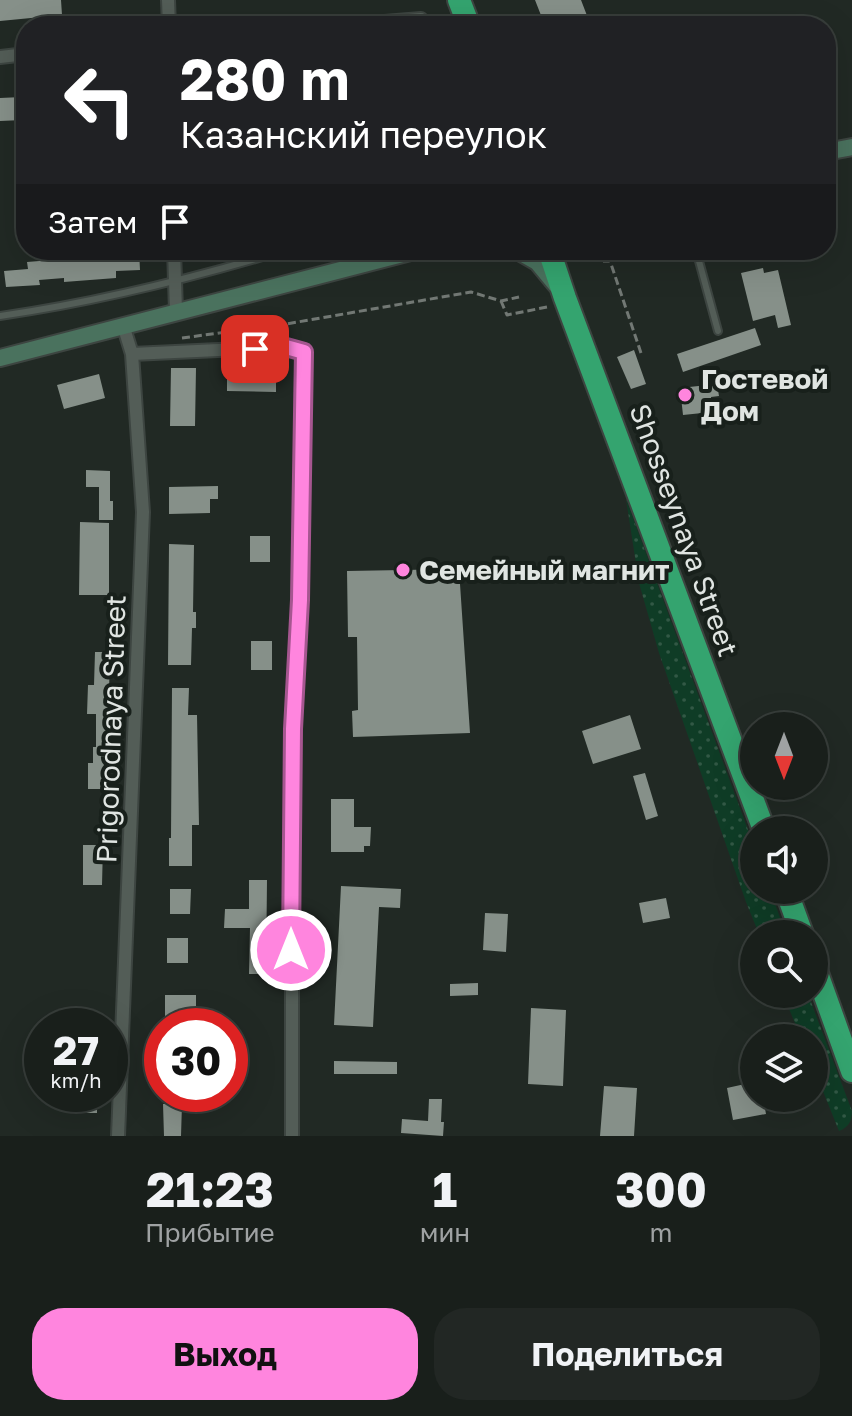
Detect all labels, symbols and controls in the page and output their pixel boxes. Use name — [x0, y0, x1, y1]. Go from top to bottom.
text: 280 m — [180, 45, 349, 112]
icon: left — [48, 48, 152, 152]
text: Казанский переулок — [180, 113, 547, 156]
icon: arrive — [153, 200, 197, 244]
text: Затем — [48, 204, 137, 240]
pin — [221, 315, 289, 383]
icon: arrive — [233, 327, 277, 371]
place label: Гостевой Дом — [701, 362, 828, 427]
marker: Гостевой Дом — [676, 386, 694, 404]
street label: Shosseynaya Street — [623, 399, 745, 660]
place label: Семейный магнит — [419, 553, 670, 586]
marker: Семейный магнит — [394, 561, 412, 579]
street label: Prigorodnaya Street — [89, 594, 132, 864]
north arrow — [740, 712, 828, 800]
map controls — [740, 712, 828, 1112]
button: sound — [740, 816, 828, 904]
position arrow — [249, 908, 333, 992]
button: search — [740, 920, 828, 1008]
speed limit sign: 30 — [144, 1008, 248, 1112]
button: layers — [740, 1024, 828, 1112]
text: 27 — [53, 1026, 99, 1074]
text: km/h — [51, 1068, 101, 1092]
text: 21:23 — [146, 1160, 274, 1218]
text: 1 — [433, 1160, 457, 1218]
text: 300 — [615, 1160, 707, 1218]
text: Прибытие — [145, 1217, 275, 1248]
text: мин — [420, 1217, 470, 1248]
text: m — [650, 1217, 673, 1248]
button: Выход — [32, 1308, 418, 1400]
button: Поделиться — [434, 1308, 820, 1400]

